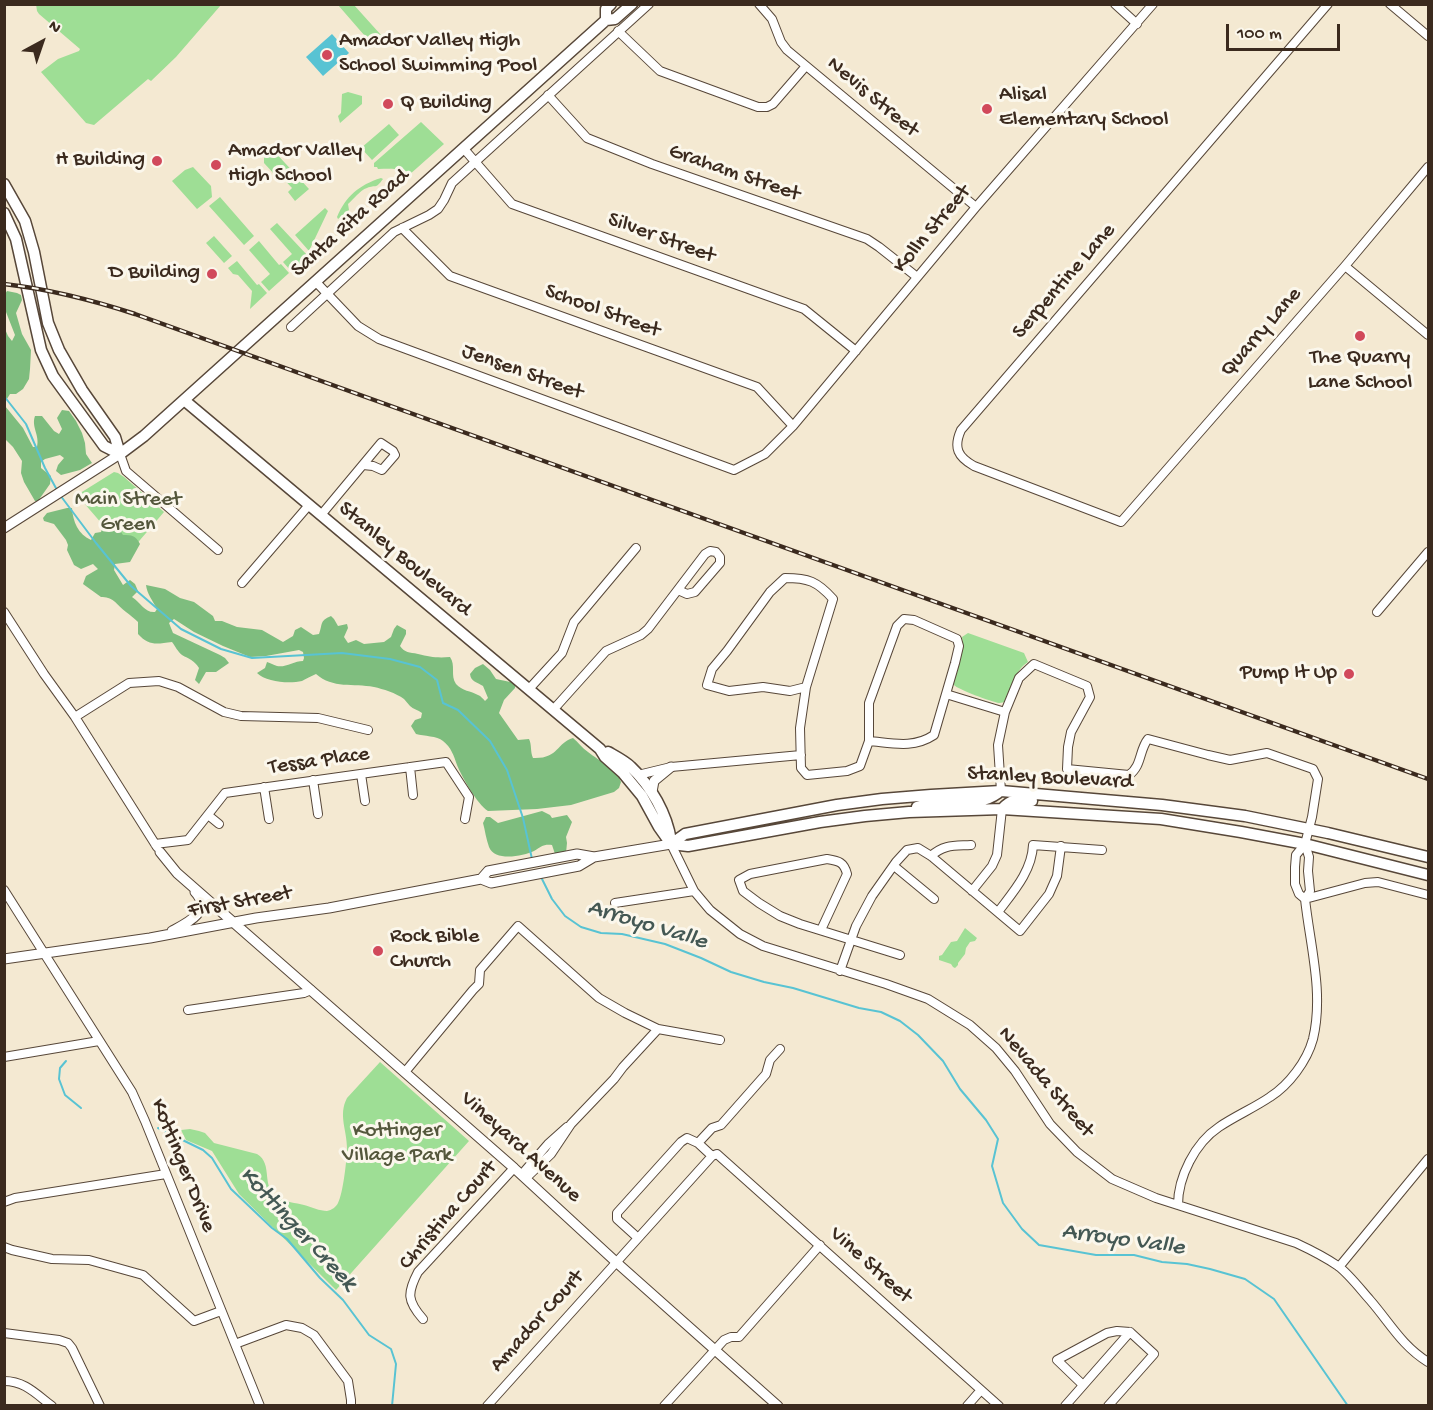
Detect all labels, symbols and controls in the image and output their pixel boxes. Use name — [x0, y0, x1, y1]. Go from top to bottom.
north arrow — [12, 12, 72, 72]
scale bar — [1229, 12, 1343, 50]
text: N — [44, 17, 64, 38]
text: 100 m — [1237, 24, 1282, 45]
place label: Amador Valley High School Swimming Pool — [339, 29, 537, 80]
marker: Amador Valley High School Swimming Pool — [320, 48, 334, 62]
street label: Nevis Street — [821, 52, 923, 144]
place label: Alisal Elementary School — [999, 83, 1169, 134]
place label: Q Building — [400, 91, 492, 117]
marker: Q Building — [381, 97, 395, 111]
marker: Alisal Elementary School — [980, 102, 994, 116]
place label: Amador Valley High School — [228, 139, 362, 190]
street label: Graham Street — [665, 139, 803, 209]
place label: H Building — [55, 148, 145, 174]
marker: H Building — [150, 154, 164, 168]
marker: Amador Valley High School — [209, 158, 223, 172]
street label: Santa Rita Road — [286, 164, 416, 284]
street label: Kolln Street — [888, 180, 978, 280]
street label: Silver Street — [604, 207, 718, 271]
street label: Serpentine Lane — [1008, 219, 1122, 345]
place label: D Building — [109, 261, 200, 287]
marker: D Building — [205, 267, 219, 281]
street label: School Street — [541, 279, 663, 345]
street label: Quarry Lane — [1216, 282, 1308, 384]
marker: The Quarry Lane School — [1353, 329, 1367, 343]
street label: Jensen Street — [458, 339, 586, 407]
place label: The Quarry Lane School — [1308, 346, 1412, 398]
park label: Main Street Green — [75, 488, 181, 540]
street label: Stanley Boulevard — [332, 497, 476, 623]
place label: Pump It Up — [1240, 661, 1337, 687]
marker: Pump It Up — [1342, 667, 1356, 681]
street label: Tessa Place — [267, 742, 371, 782]
street label: Stanley Boulevard — [966, 761, 1134, 797]
street label: First Street — [186, 881, 294, 925]
water label: Arroyo Valle — [584, 894, 710, 958]
place label: Rock Bible Church — [390, 925, 479, 976]
marker: Rock Bible Church — [371, 944, 385, 958]
street label: Nevada Street — [991, 1022, 1099, 1144]
street label: Vineyard Avenue — [454, 1087, 586, 1209]
street label: Kottinger Drive — [143, 1095, 221, 1237]
park label: Kottinger Village Park — [342, 1119, 452, 1170]
street label: Christina Court — [394, 1156, 504, 1276]
water label: Kottinger Creek — [232, 1162, 362, 1298]
water label: Arroyo Valle — [1060, 1218, 1186, 1264]
street label: Vine Street — [823, 1222, 917, 1310]
street label: Amador Court — [485, 1265, 591, 1379]

